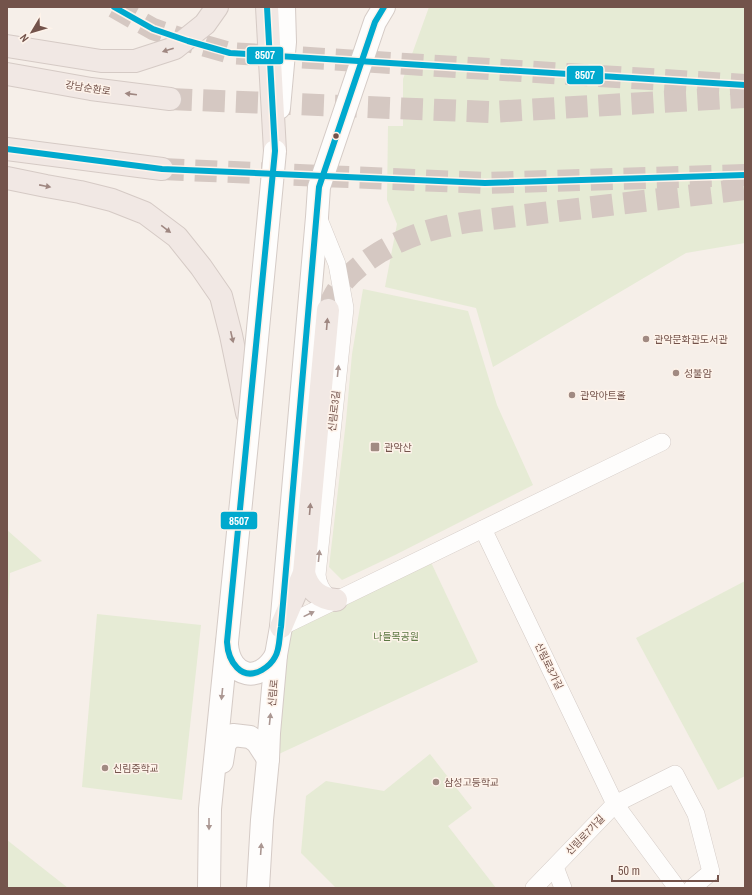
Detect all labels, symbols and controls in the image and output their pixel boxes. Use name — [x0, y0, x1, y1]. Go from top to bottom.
north arrow — [12, 12, 52, 52]
text: N — [17, 31, 32, 45]
line badge: 8507 — [246, 46, 284, 65]
one-way arrow — [162, 47, 174, 53]
text: 8507 — [255, 48, 275, 62]
line badge: 8507 — [566, 65, 604, 85]
text: 8507 — [575, 68, 595, 82]
street label: 강남순환로 — [64, 78, 112, 98]
one-way arrow — [125, 91, 137, 97]
unlabelled marker — [331, 131, 341, 141]
one-way arrow — [39, 183, 51, 189]
one-way arrow — [160, 224, 171, 233]
one-way arrow — [323, 318, 330, 330]
one-way arrow — [229, 331, 235, 343]
place label: 관악문화관도서관 — [654, 333, 728, 346]
marker: 관악문화관도서관 — [641, 334, 651, 344]
one-way arrow — [335, 365, 341, 377]
place label: 성불암 — [684, 367, 712, 380]
marker: 성불암 — [671, 368, 681, 378]
place label: 관악아트홀 — [580, 389, 626, 402]
street label: 신림로3길 — [325, 390, 343, 432]
marker: 관악아트홀 — [567, 390, 577, 400]
marker: 관악산 — [369, 441, 381, 453]
place label: 관악산 — [384, 441, 412, 454]
one-way arrow — [306, 503, 313, 515]
line badge: 8507 — [220, 511, 258, 530]
text: 8507 — [229, 514, 249, 528]
one-way arrow — [316, 550, 322, 562]
one-way arrow — [303, 610, 314, 617]
park label: 나들목공원 — [373, 630, 419, 643]
street label: 신림로3가길 — [532, 640, 566, 692]
street label: 신림로 — [265, 679, 281, 707]
one-way arrow — [218, 688, 225, 700]
one-way arrow — [267, 713, 274, 726]
place label: 신림중학교 — [113, 762, 159, 775]
marker: 신림중학교 — [100, 763, 110, 773]
place label: 삼성고등학교 — [444, 776, 499, 789]
marker: 삼성고등학교 — [431, 777, 441, 787]
street label: 신림로7가길 — [563, 812, 607, 858]
one-way arrow — [206, 818, 212, 831]
one-way arrow — [257, 843, 264, 855]
scale bar — [612, 857, 718, 883]
text: 50 m — [618, 863, 640, 879]

